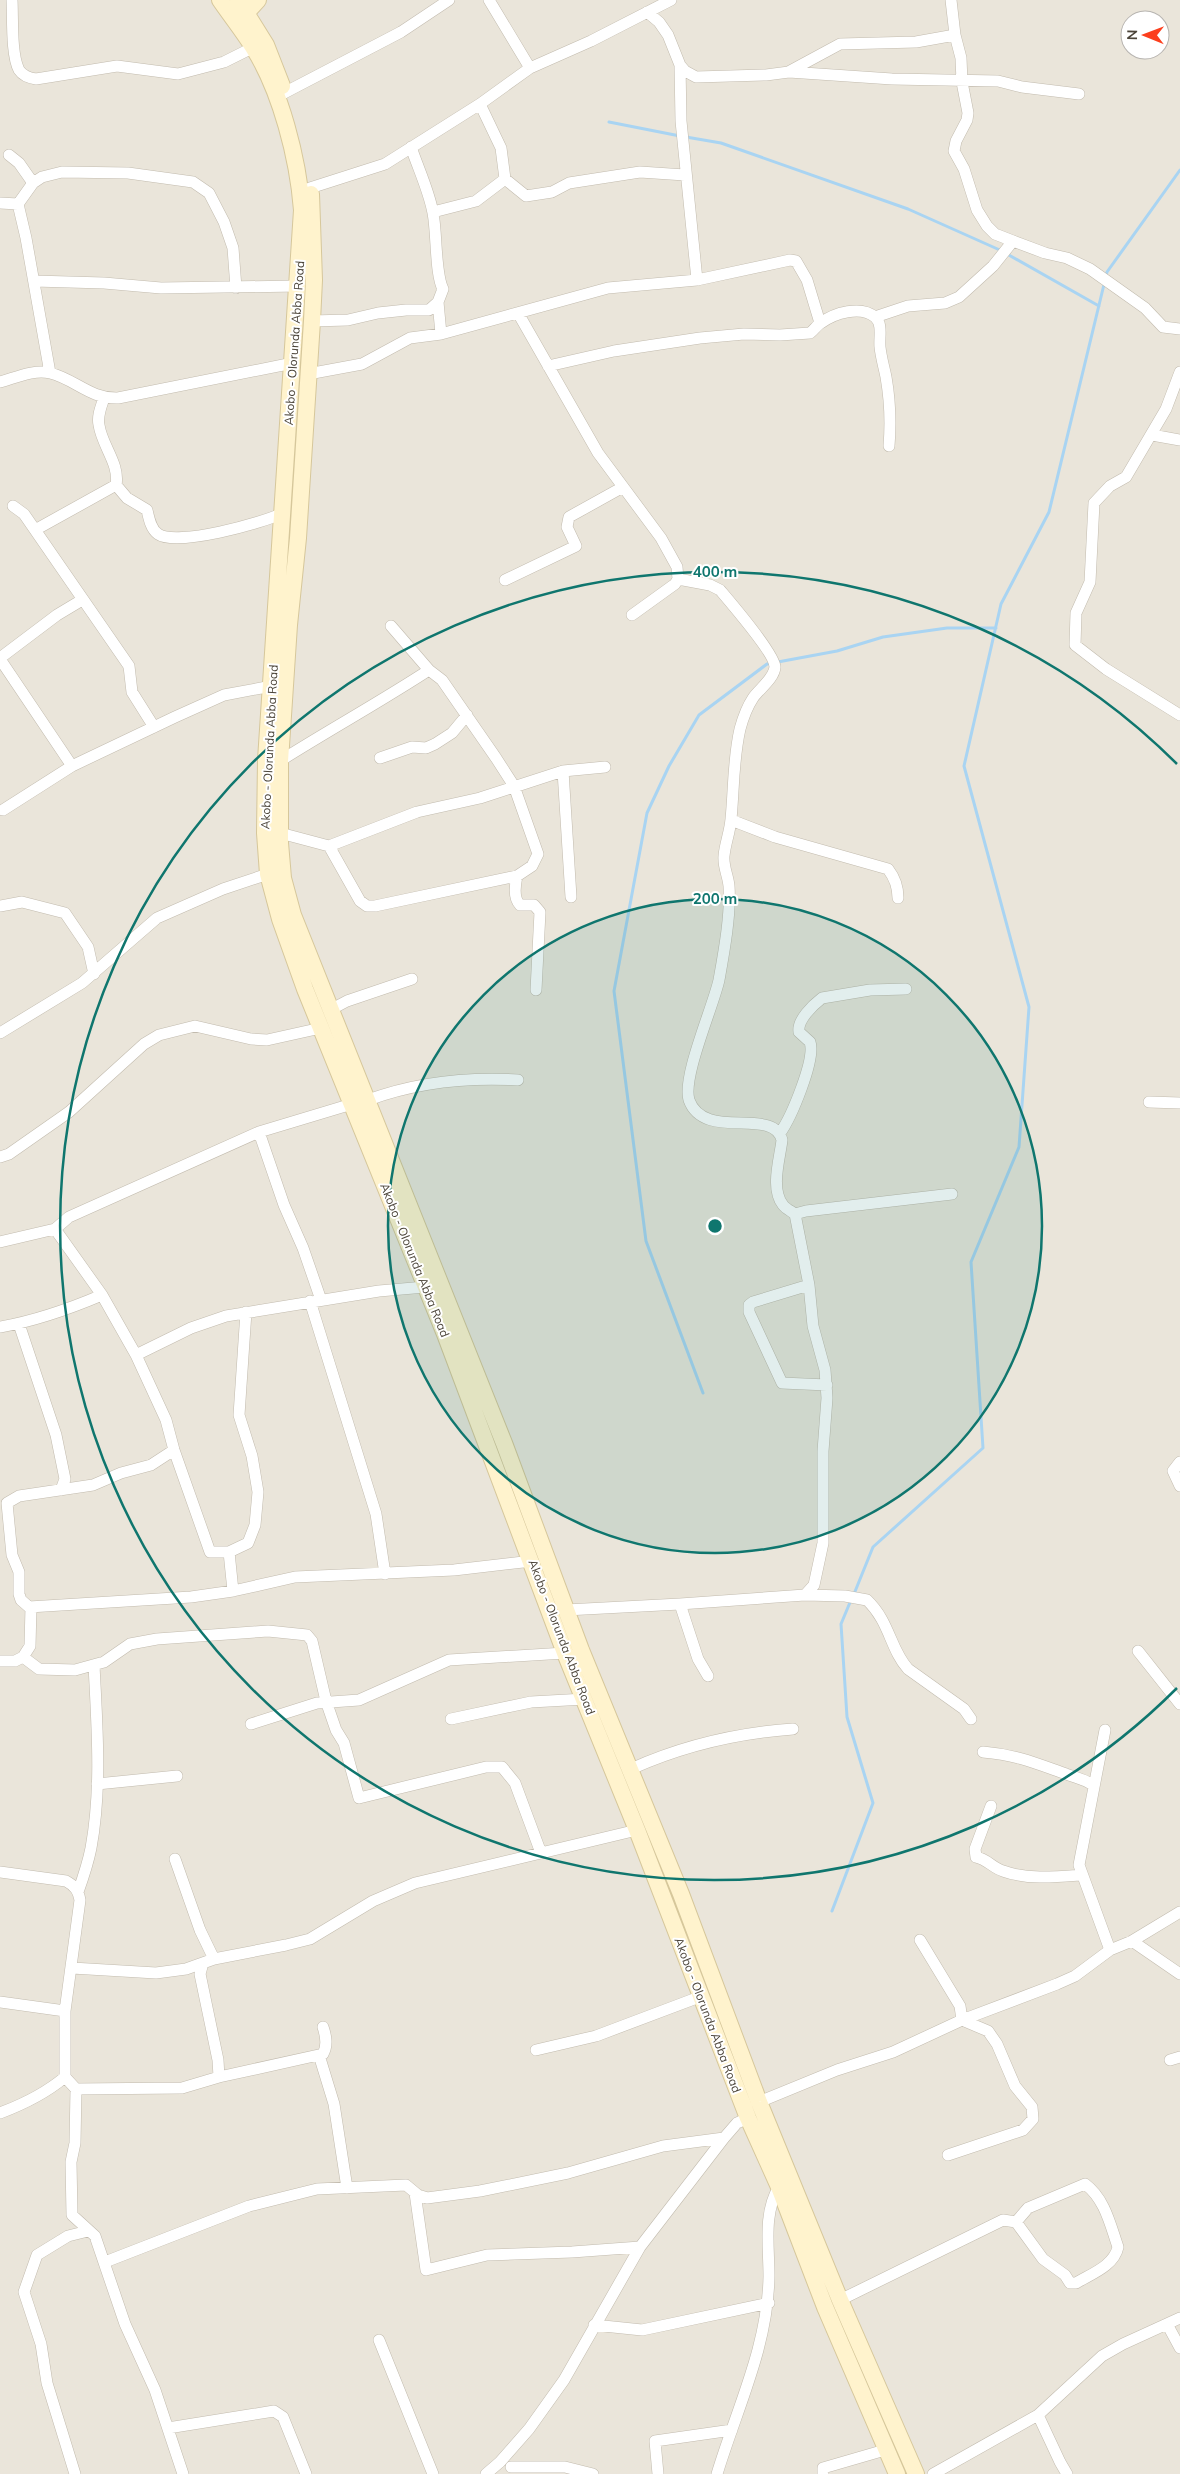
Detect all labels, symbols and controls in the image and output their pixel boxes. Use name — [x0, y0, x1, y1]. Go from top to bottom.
north arrow — [1120, 10, 1170, 60]
text: N — [1123, 29, 1141, 40]
street label: Akobo - Olorunda Abba Road — [281, 260, 307, 426]
text: 400 m — [693, 562, 737, 581]
street label: Akobo - Olorunda Abba Road — [257, 664, 281, 830]
text: 200 m — [693, 889, 737, 908]
street label: Akobo - Olorunda Abba Road — [377, 1181, 453, 1339]
centre of rings — [706, 1217, 724, 1235]
street label: Akobo - Olorunda Abba Road — [525, 1557, 599, 1717]
street label: Akobo - Olorunda Abba Road — [671, 1935, 745, 2095]

